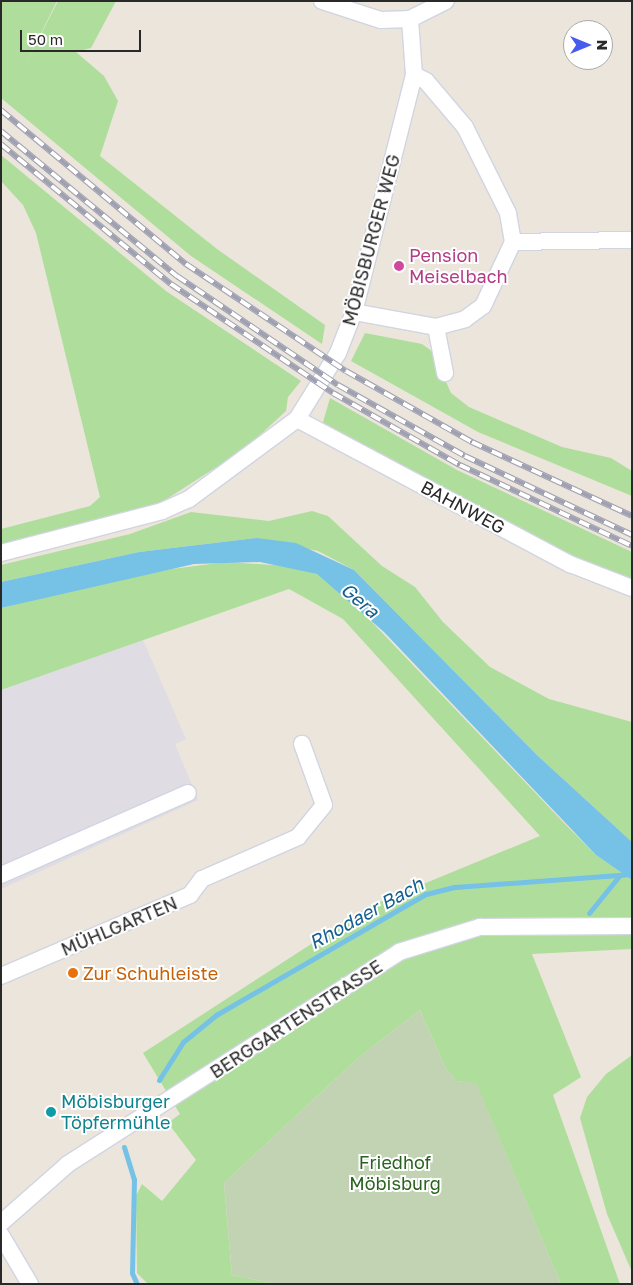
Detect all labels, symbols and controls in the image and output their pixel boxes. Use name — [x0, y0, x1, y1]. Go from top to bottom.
scale bar — [22, 20, 144, 52]
north arrow — [563, 20, 613, 70]
text: 50 m — [28, 30, 63, 48]
text: N — [594, 40, 611, 50]
street label: MÖBISBURGER WEG — [338, 152, 404, 328]
place label: Pension Meiselbach — [409, 245, 508, 288]
marker: Pension Meiselbach — [393, 260, 405, 272]
street label: BAHNWEG — [417, 476, 509, 538]
water label: Gera — [336, 578, 384, 622]
water label: Rhodaer Bach — [305, 872, 427, 954]
street label: MÜHLGARTEN — [58, 892, 180, 960]
street label: BERGGARTENSTRASSE — [206, 955, 386, 1083]
place label: Zur Schuhleiste — [83, 962, 218, 984]
marker: Zur Schuhleiste — [67, 967, 79, 979]
place label: Möbisburger Töpfermühle — [61, 1091, 171, 1134]
marker: Möbisburger Töpfermühle — [45, 1106, 57, 1118]
park label: Friedhof Möbisburg — [349, 1152, 441, 1194]

